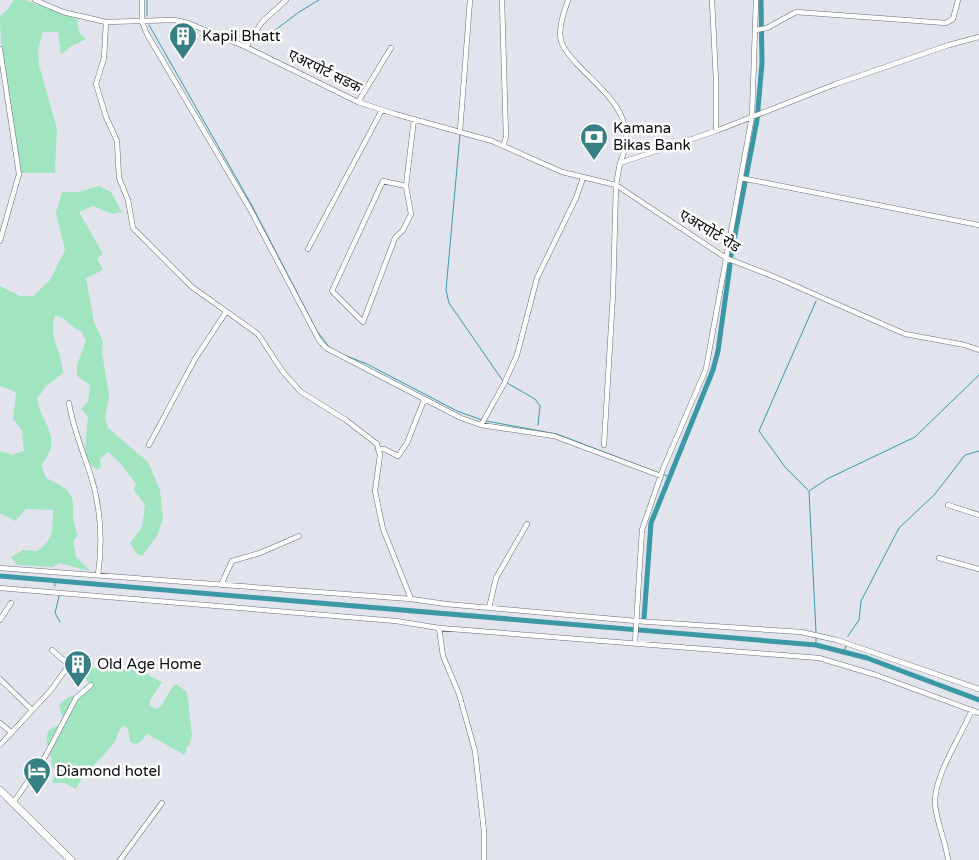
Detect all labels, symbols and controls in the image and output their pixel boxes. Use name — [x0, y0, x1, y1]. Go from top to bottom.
building icon: Kapil Bhatt — [168, 21, 198, 60]
place label: Kapil Bhatt — [202, 27, 281, 45]
street label: एअरपोर्ट सडक — [285, 45, 365, 97]
place label: Kamana Bikas Bank — [613, 119, 691, 154]
bank icon: Kamana Bikas Bank — [579, 122, 609, 161]
street label: एअरपोर्ट रोड — [676, 206, 745, 257]
building icon: Old Age Home — [63, 649, 93, 688]
place label: Old Age Home — [97, 655, 202, 673]
hotel icon: Diamond hotel — [22, 756, 52, 795]
place label: Diamond hotel — [56, 762, 161, 780]

